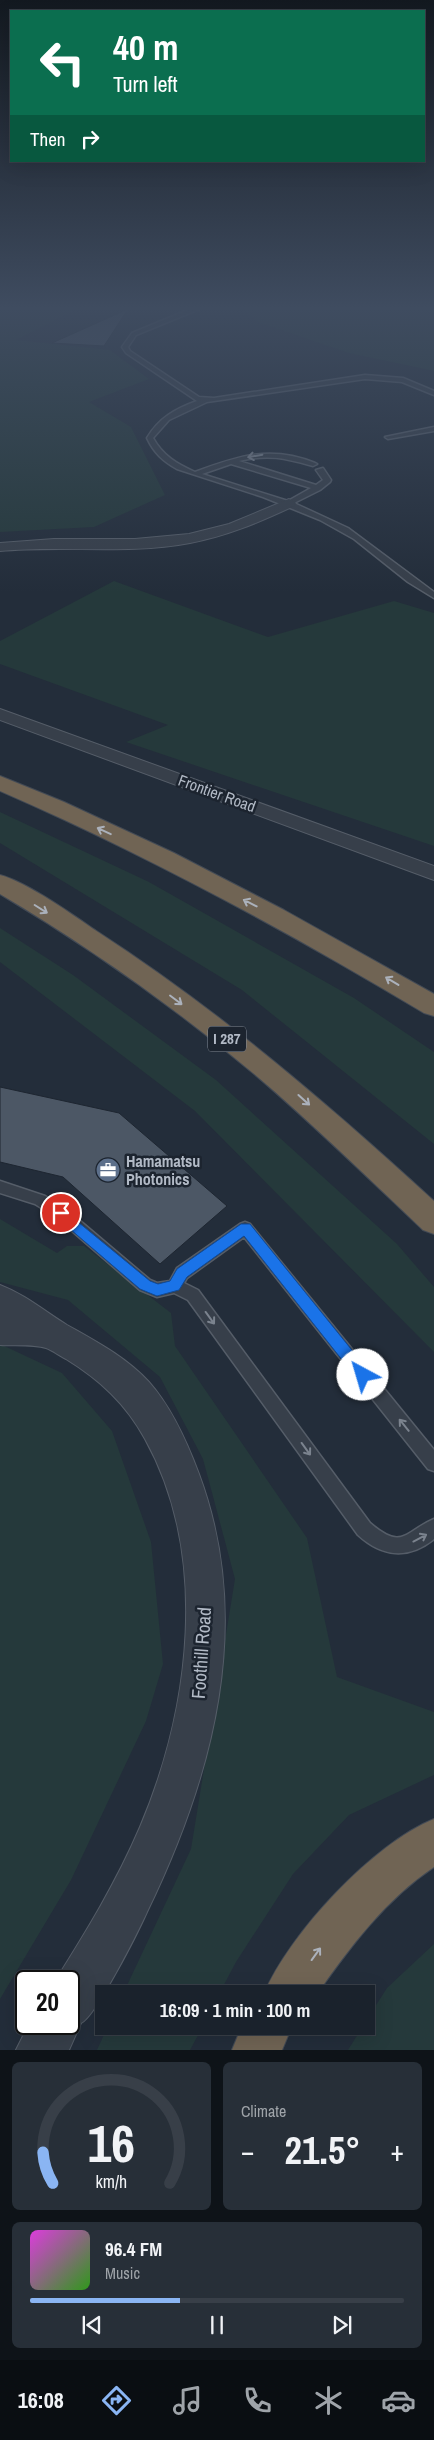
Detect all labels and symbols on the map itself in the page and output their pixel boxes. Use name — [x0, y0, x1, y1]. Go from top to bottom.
one-way arrow — [248, 452, 264, 462]
street label: Frontier Road — [175, 769, 259, 817]
one-way arrow — [97, 826, 112, 835]
one-way arrow — [242, 898, 257, 908]
one-way arrow — [34, 905, 48, 915]
one-way arrow — [386, 975, 400, 985]
one-way arrow — [169, 995, 183, 1005]
road number: I 287 — [208, 1026, 246, 1052]
one-way arrow — [297, 1095, 310, 1106]
place label: Hamamatsu Photonics — [126, 1150, 200, 1190]
office icon: Hamamatsu Photonics — [95, 1157, 121, 1183]
pin — [40, 1192, 82, 1234]
one-way arrow — [204, 1311, 215, 1324]
position arrow — [336, 1348, 388, 1400]
one-way arrow — [398, 1419, 409, 1432]
one-way arrow — [301, 1442, 311, 1456]
one-way arrow — [412, 1533, 427, 1542]
street label: Foothill Road — [185, 1606, 217, 1700]
one-way arrow — [311, 1947, 321, 1961]
speed limit sign: 20 — [15, 1970, 80, 2035]

